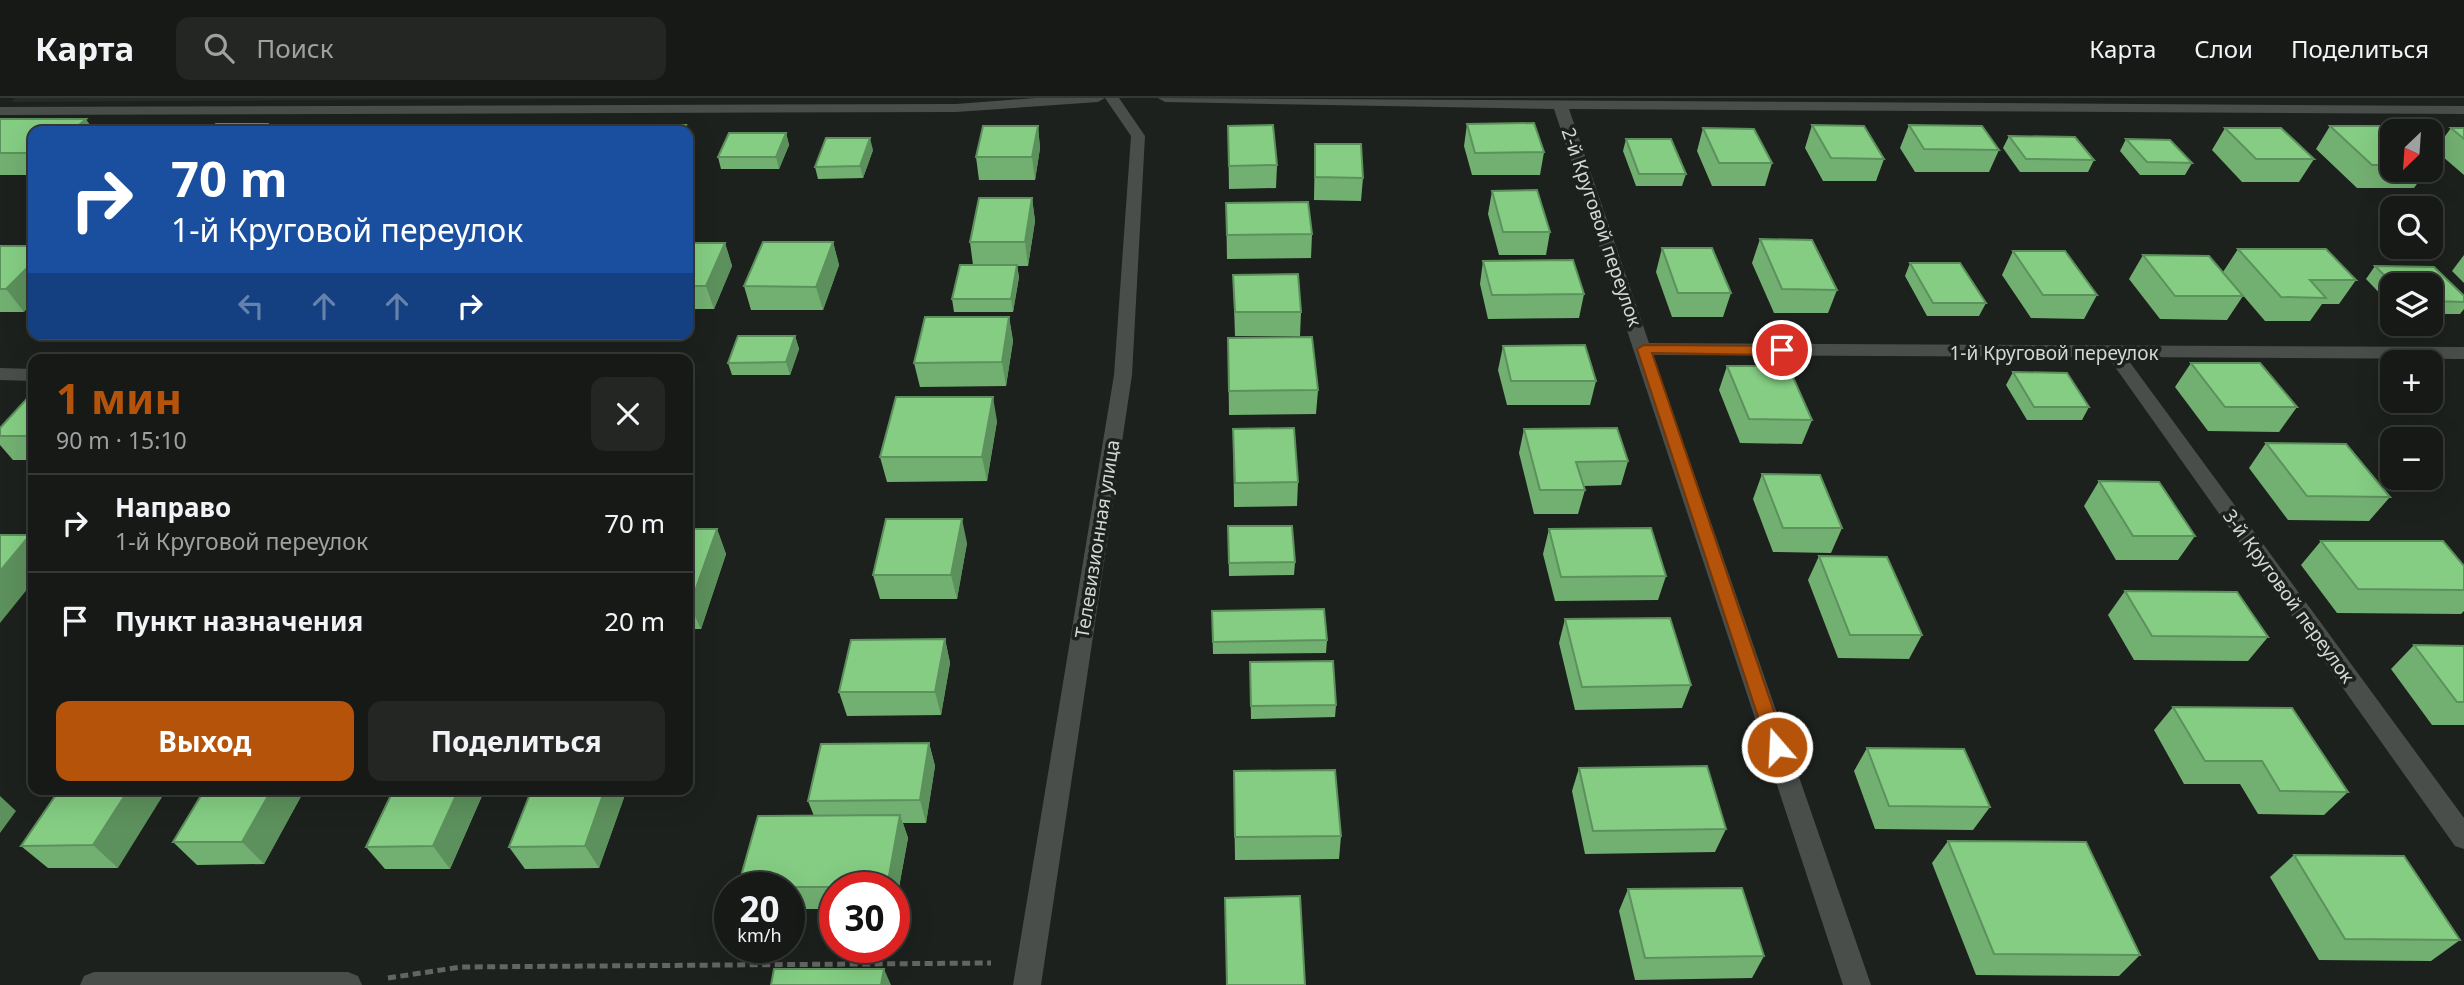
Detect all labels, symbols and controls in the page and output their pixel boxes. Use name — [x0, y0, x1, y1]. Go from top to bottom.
search box — [176, 17, 666, 80]
text: Карта — [35, 26, 134, 71]
icon: search — [200, 29, 238, 67]
text: Поиск — [256, 30, 333, 66]
text: Карта — [2089, 32, 2156, 65]
text: Слои — [2194, 32, 2253, 65]
text: Поделиться — [2291, 32, 2429, 65]
north arrow — [2380, 119, 2443, 182]
map controls — [2380, 119, 2443, 490]
street label: 2-й Круговой переулок — [1556, 124, 1648, 330]
text: 70 m — [171, 145, 288, 211]
icon: right — [56, 154, 147, 245]
button: search — [2380, 196, 2443, 259]
text: 1-й Круговой переулок — [171, 208, 523, 251]
button: layers — [2380, 273, 2443, 336]
icon: left — [232, 287, 270, 325]
icon: ahead — [305, 287, 343, 325]
icon: ahead — [378, 287, 416, 325]
icon: right — [451, 287, 489, 325]
pin — [1752, 320, 1812, 380]
icon: arrive — [1763, 331, 1801, 369]
street label: 1-й Круговой переулок — [1949, 340, 2159, 366]
button: + — [2380, 350, 2443, 413]
text: 1 мин — [56, 369, 182, 426]
button: close — [591, 377, 665, 451]
text: 90 m · 15:10 — [56, 424, 187, 456]
button: − — [2380, 427, 2443, 490]
street label: Телевизионная улица — [1068, 438, 1126, 640]
text: Направо — [115, 489, 231, 525]
icon: right — [56, 504, 94, 542]
street label: 3-й Круговой переулок — [2217, 504, 2361, 688]
text: 70 m — [604, 505, 665, 541]
text: 1-й Круговой переулок — [115, 525, 368, 557]
icon: arrive — [56, 602, 94, 640]
text: Пункт назначения — [115, 603, 363, 639]
text: 20 m — [604, 603, 665, 639]
button: Выход — [56, 701, 354, 781]
button: Поделиться — [368, 701, 665, 781]
position arrow — [1740, 710, 1814, 784]
speed limit sign: 30 — [819, 872, 910, 963]
text: 20 — [739, 885, 780, 932]
text: km/h — [737, 923, 782, 947]

